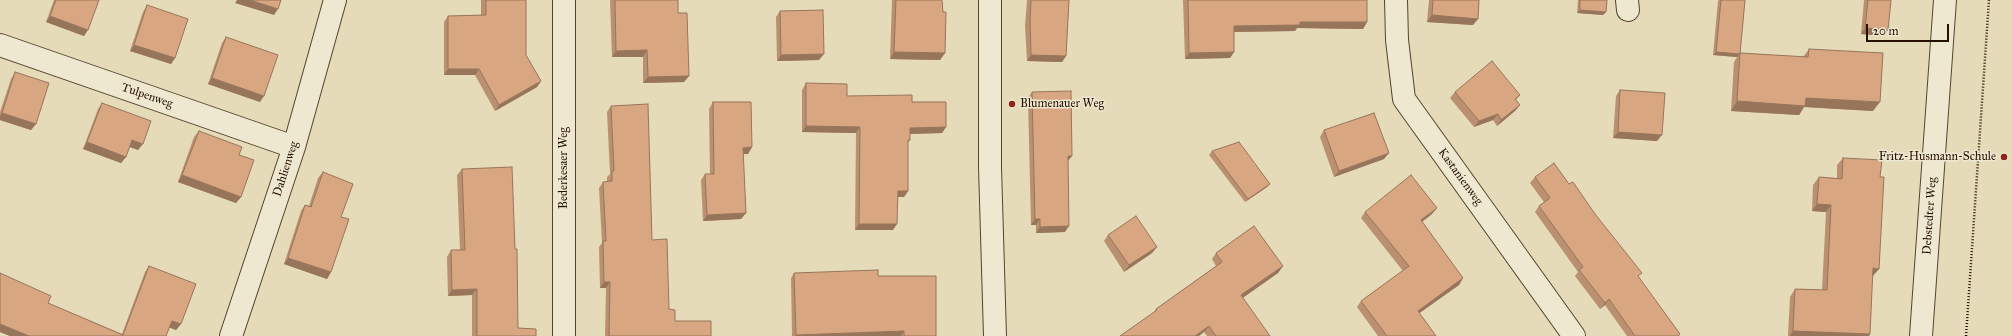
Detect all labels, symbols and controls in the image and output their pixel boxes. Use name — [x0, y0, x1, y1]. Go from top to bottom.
scale bar — [1868, 16, 1951, 42]
text: 20 m — [1873, 24, 1899, 38]
street label: Tulpenweg — [119, 80, 175, 112]
place label: Blumenauer Weg — [1020, 97, 1104, 111]
marker: Blumenauer Weg — [1007, 99, 1017, 109]
street label: Bederkesaer Weg — [557, 127, 571, 209]
street label: Dahlienweg — [270, 139, 302, 199]
street label: Kastanienweg — [1435, 146, 1485, 208]
place label: Fritz-Husmann-Schule — [1879, 150, 1996, 164]
marker: Fritz-Husmann-Schule — [1999, 152, 2009, 162]
street label: Debstedter Weg — [1920, 177, 1940, 255]

